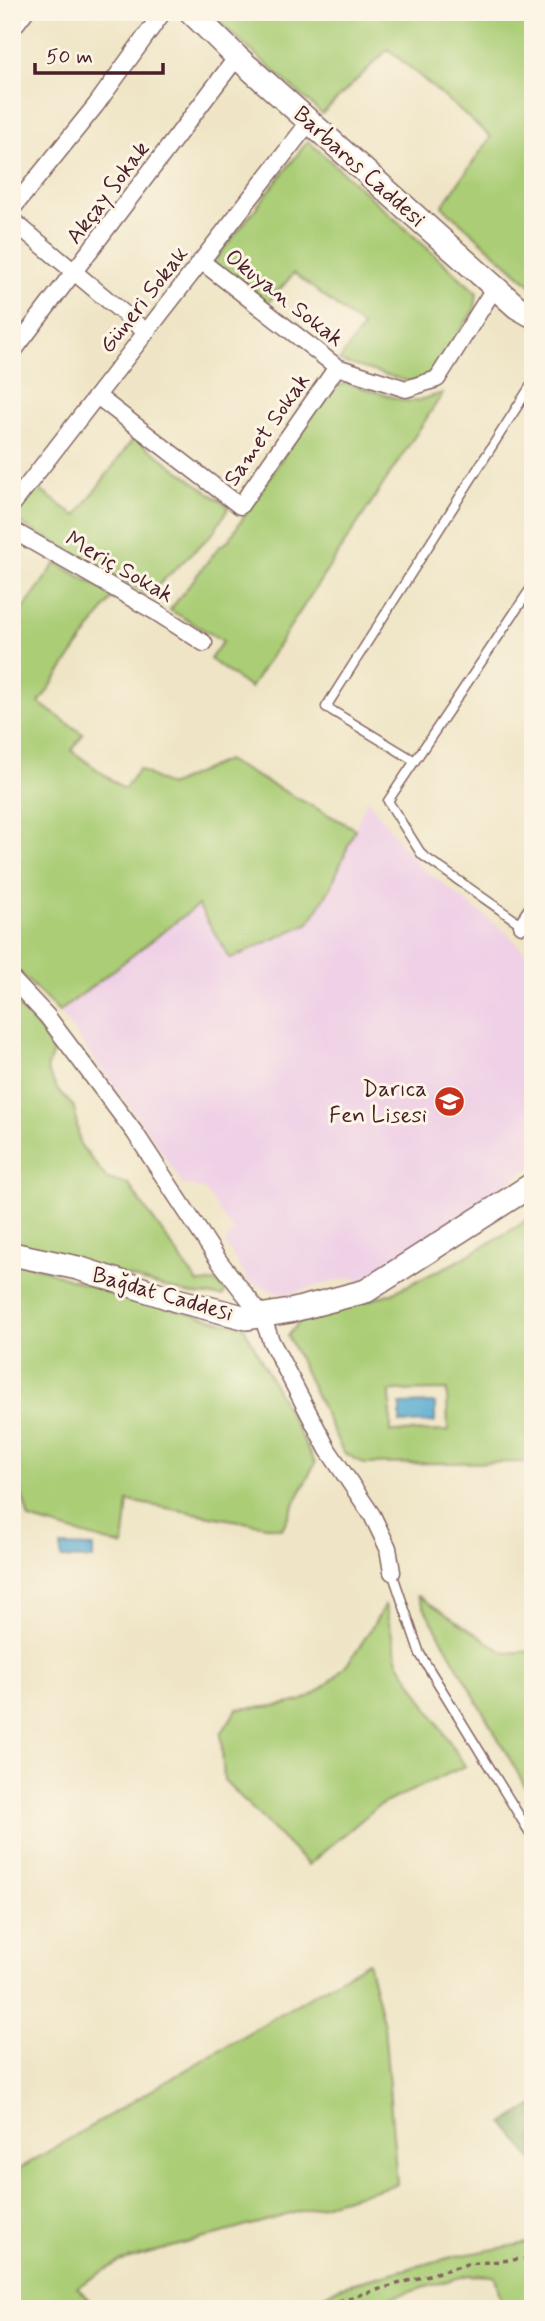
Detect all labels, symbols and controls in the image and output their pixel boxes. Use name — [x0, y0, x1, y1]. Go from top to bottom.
scale bar — [35, 32, 163, 76]
text: 50 m — [46, 43, 93, 71]
street label: Barbaros Caddesi — [286, 100, 431, 235]
street label: Akçay Sokak — [60, 136, 157, 251]
street label: Güneri Sokak — [93, 240, 196, 360]
street label: Okuyan Sokak — [218, 243, 349, 354]
street label: Samet Sokak — [218, 368, 318, 493]
street label: Meriç Sokak — [59, 525, 179, 611]
place label: Darıca Fen Lisesi — [329, 1075, 427, 1131]
school or university icon: Darıca Fen Lisesi — [433, 1084, 467, 1118]
street label: Bağdat Caddesi — [89, 1261, 236, 1329]

